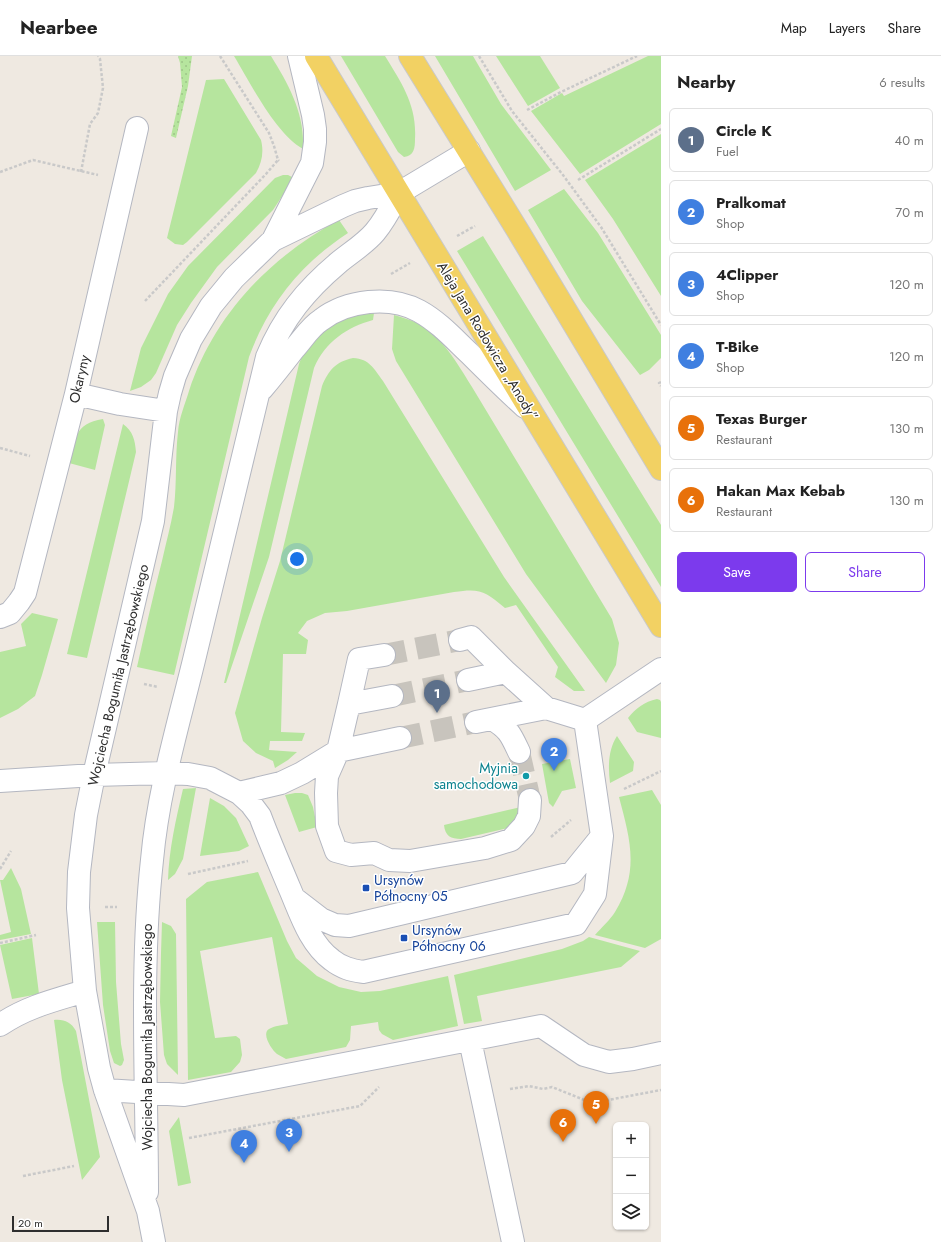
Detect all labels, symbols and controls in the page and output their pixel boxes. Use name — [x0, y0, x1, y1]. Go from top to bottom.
text: Nearbee — [20, 14, 98, 41]
text: Map — [781, 18, 807, 38]
text: Layers — [829, 18, 865, 38]
text: Share — [887, 18, 921, 38]
text: Nearby — [677, 70, 735, 94]
text: 6 results — [879, 73, 925, 92]
text: Circle K — [716, 120, 772, 142]
text: 1 — [688, 131, 694, 150]
text: 40 m — [895, 131, 924, 150]
text: Fuel — [716, 142, 739, 161]
text: Pralkomat — [716, 192, 786, 214]
text: 2 — [687, 203, 695, 222]
text: 70 m — [895, 203, 924, 222]
text: Shop — [716, 214, 744, 233]
street label: Aleja Jana Rodowicza „Anody” — [432, 258, 544, 424]
text: 4Clipper — [716, 264, 778, 286]
text: 3 — [687, 275, 695, 294]
text: 120 m — [889, 275, 924, 294]
text: Shop — [716, 286, 744, 305]
text: T-Bike — [716, 336, 759, 358]
text: 4 — [686, 347, 696, 366]
text: 120 m — [889, 347, 924, 366]
street label: Okaryny — [64, 352, 94, 405]
text: Shop — [716, 358, 744, 377]
text: Texas Burger — [716, 408, 807, 430]
text: 5 — [687, 419, 695, 438]
text: 130 m — [889, 419, 924, 438]
text: Restaurant — [716, 430, 772, 449]
text: Hakan Max Kebab — [716, 480, 845, 502]
text: 6 — [687, 491, 695, 510]
text: 130 m — [889, 491, 924, 510]
text: Restaurant — [716, 502, 772, 521]
your location — [287, 549, 307, 569]
button: Save — [677, 552, 797, 592]
button: Share — [805, 552, 925, 592]
street label: Wojciecha Bogumiła Jastrzębowskiego — [83, 562, 153, 788]
pin: 1 — [424, 680, 450, 713]
pin: 2 — [541, 738, 567, 771]
place label: Myjnia samochodowa — [434, 758, 518, 794]
marker: Myjnia samochodowa — [521, 771, 531, 781]
place label: Ursynów Północny 05 — [374, 870, 448, 906]
marker: Ursynów Północny 05 — [361, 883, 371, 893]
place label: Ursynów Północny 06 — [412, 920, 486, 956]
street label: Wojciecha Bogumiła Jastrzębowskiego — [137, 923, 157, 1150]
marker: Ursynów Północny 06 — [399, 933, 409, 943]
pin: 5 — [583, 1091, 609, 1124]
pin: 6 — [550, 1109, 576, 1142]
pin: 3 — [276, 1119, 302, 1152]
map controls — [613, 1122, 649, 1230]
button: + — [613, 1122, 649, 1158]
pin: 4 — [231, 1130, 257, 1163]
button: − — [613, 1158, 649, 1194]
button: layers — [613, 1194, 649, 1230]
scale bar — [12, 1214, 109, 1233]
text: 20 m — [18, 1215, 43, 1231]

